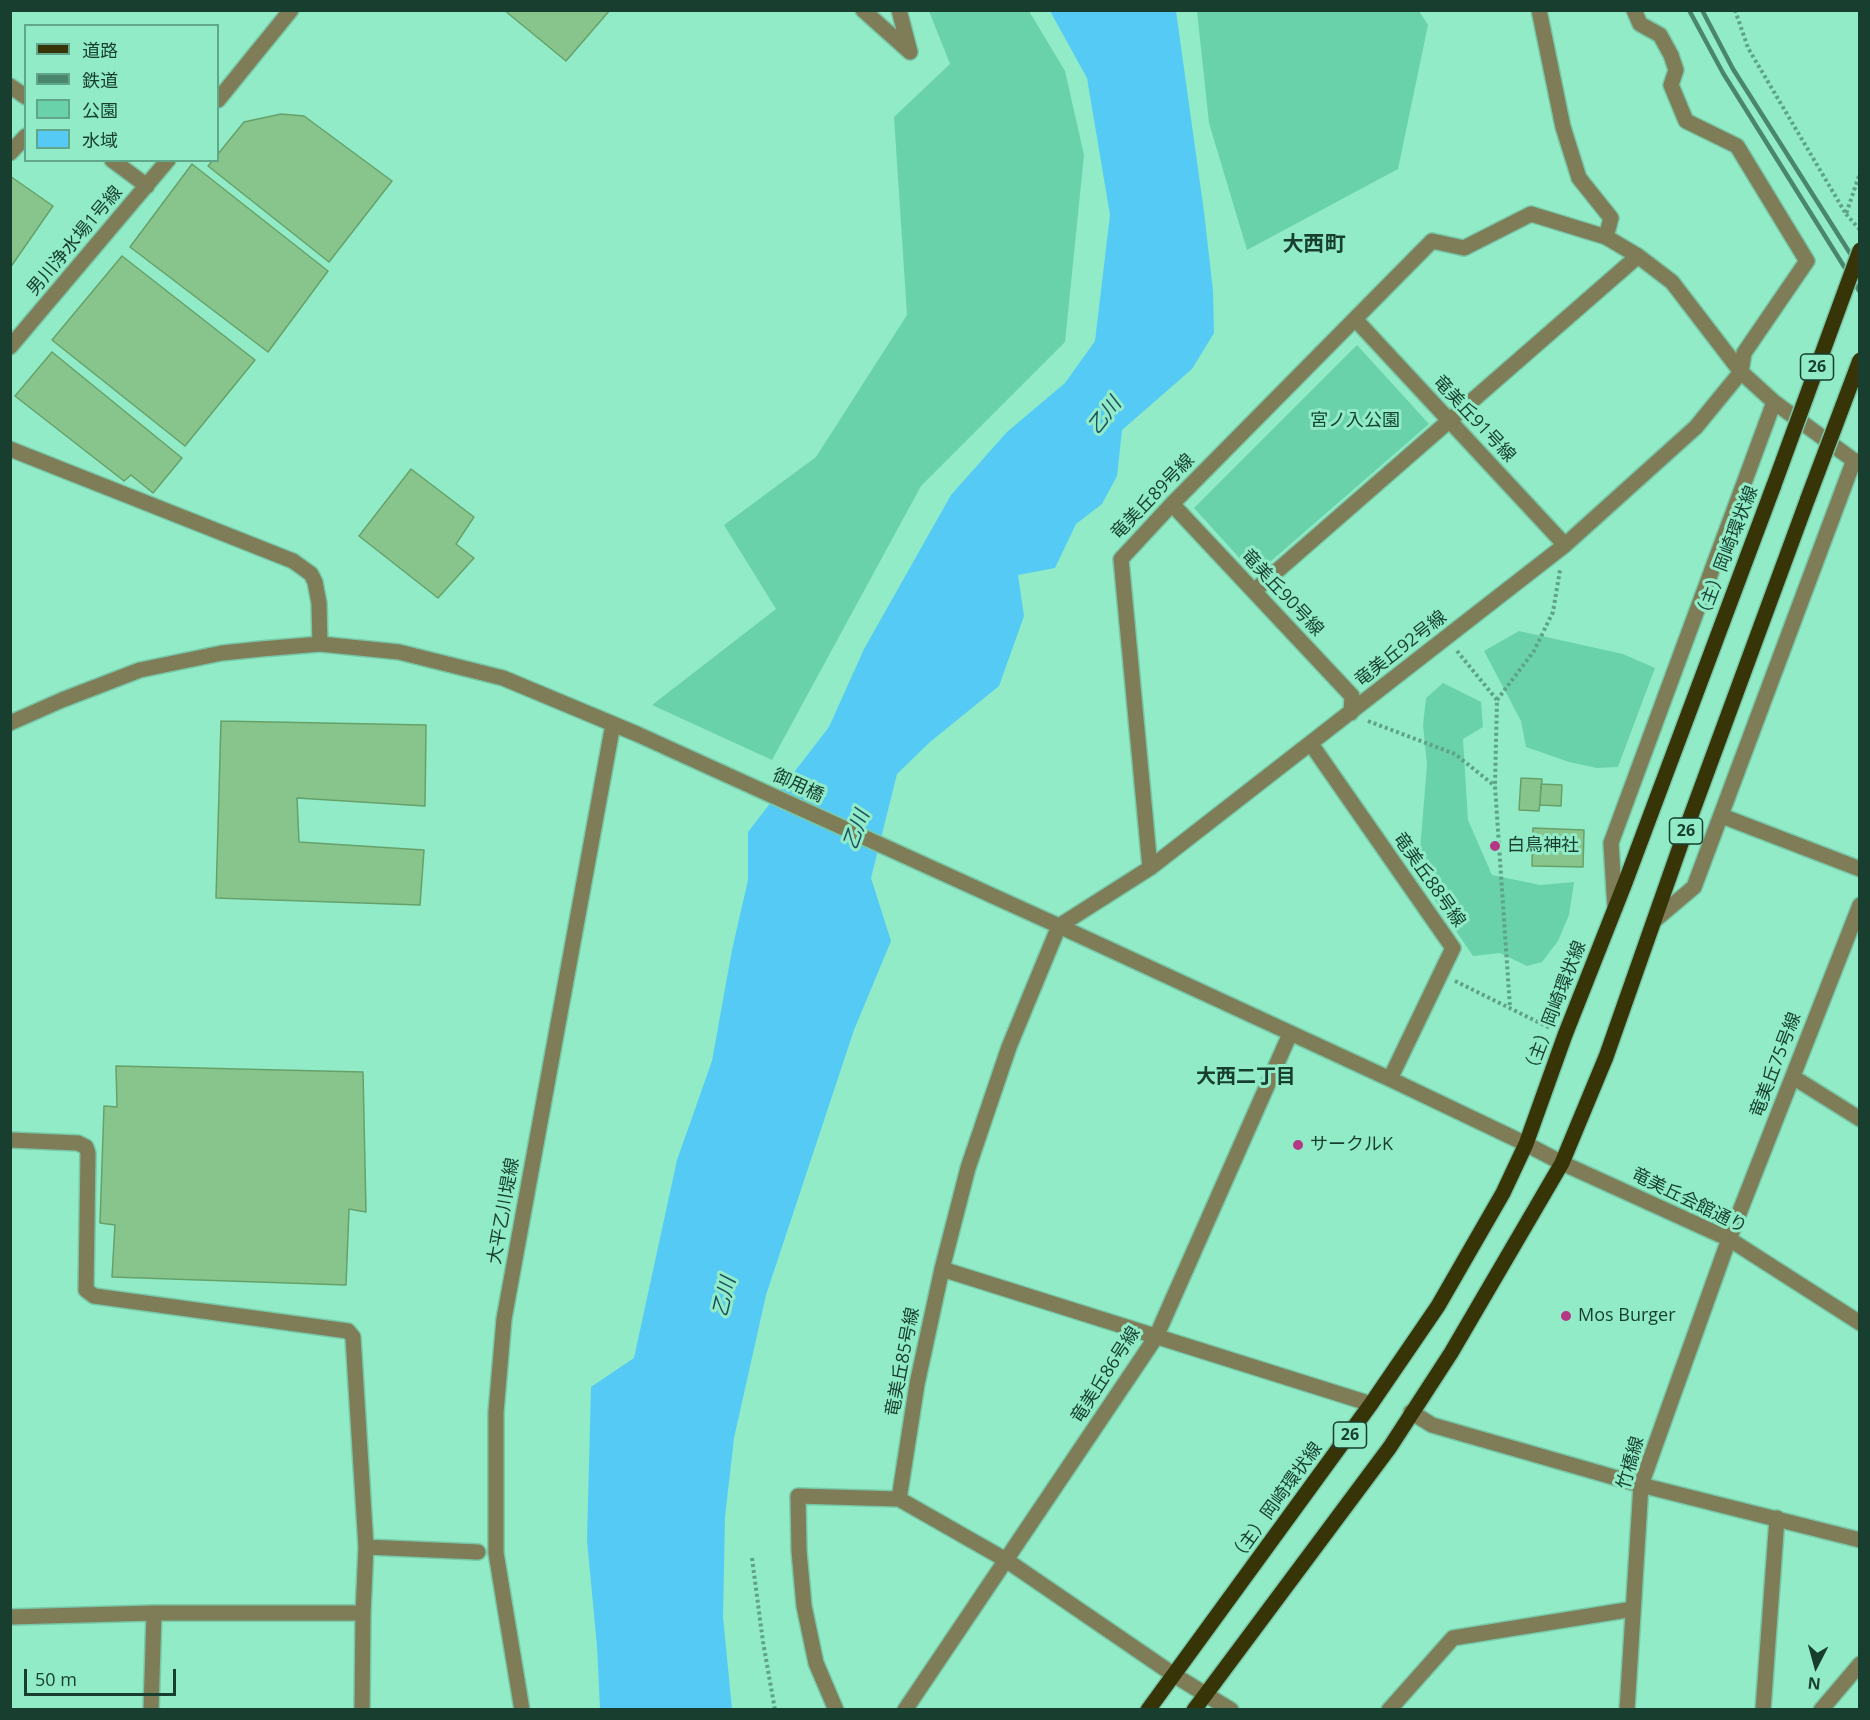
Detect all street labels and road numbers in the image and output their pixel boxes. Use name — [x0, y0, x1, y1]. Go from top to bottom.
street label: 男川浄水場1号線 — [23, 182, 127, 300]
road number: 26 — [1800, 354, 1834, 380]
street label: 竜美丘91号線 — [1428, 371, 1520, 467]
street label: 竜美丘89号線 — [1107, 450, 1199, 544]
street label: （主）岡崎環状線 — [1691, 483, 1763, 625]
street label: 竜美丘90号線 — [1236, 545, 1328, 641]
street label: 竜美丘92号線 — [1351, 606, 1451, 692]
street label: 御用橋 — [769, 765, 827, 807]
road number: 26 — [1670, 818, 1702, 844]
street label: 竜美丘88号線 — [1388, 829, 1470, 931]
street label: （主）岡崎環状線 — [1519, 938, 1591, 1080]
street label: 竜美丘75号線 — [1746, 1010, 1806, 1120]
street label: 大平乙川堤線 — [484, 1156, 524, 1266]
street label: 竜美丘会館通り — [1628, 1164, 1750, 1238]
street label: 竜美丘85号線 — [882, 1306, 924, 1418]
street label: 竜美丘86号線 — [1067, 1323, 1145, 1427]
road number: 26 — [1334, 1422, 1366, 1448]
street label: 竹橋線 — [1613, 1434, 1649, 1492]
street label: （主）岡崎環状線 — [1225, 1438, 1327, 1568]

